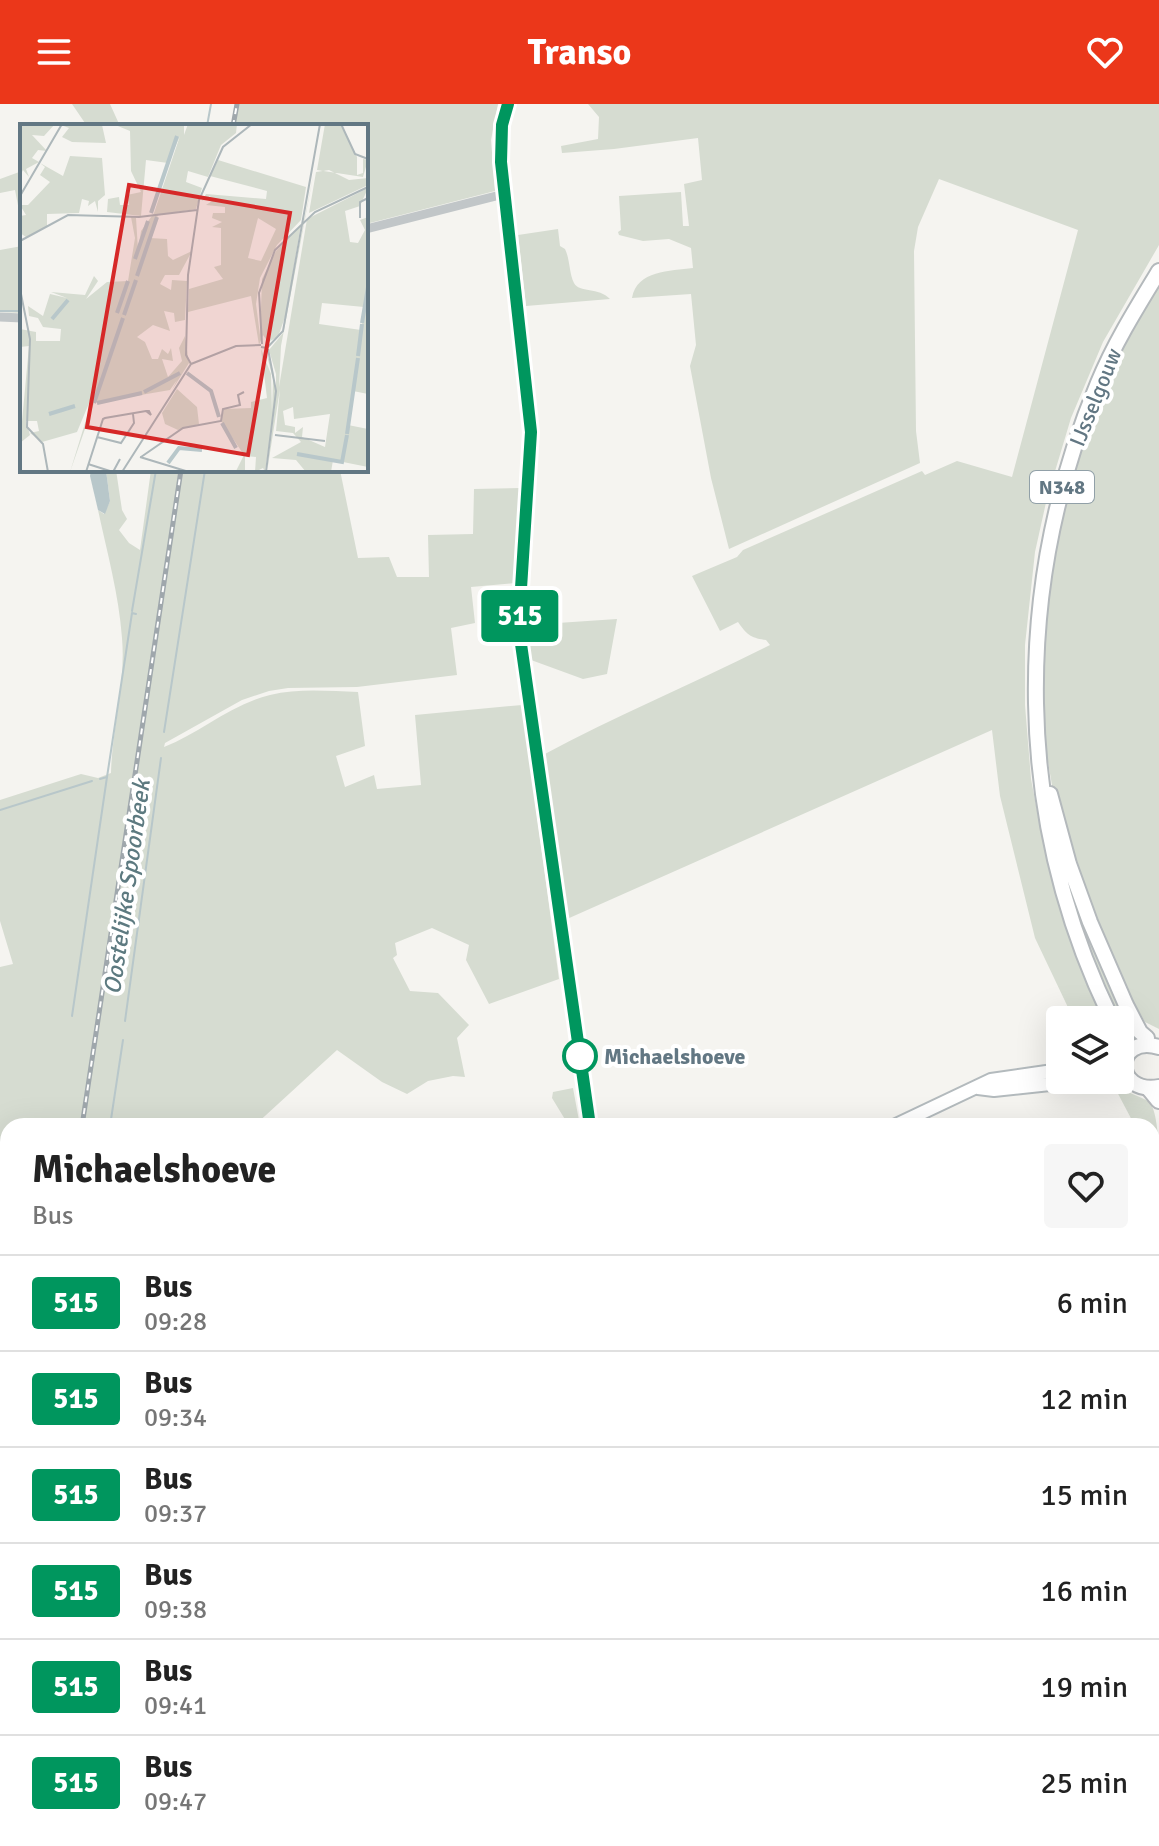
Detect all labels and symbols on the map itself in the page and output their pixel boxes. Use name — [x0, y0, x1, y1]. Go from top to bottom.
inset map — [20, 124, 368, 472]
street label: IJsselgouw — [1064, 344, 1127, 450]
road number: N348 — [1030, 471, 1094, 503]
line badge: 515 — [474, 590, 566, 642]
water label: Oostelijke Spoorbeek — [97, 776, 157, 996]
marker: Michaelshoeve — [563, 1039, 597, 1073]
place label: Michaelshoeve — [604, 1043, 746, 1070]

